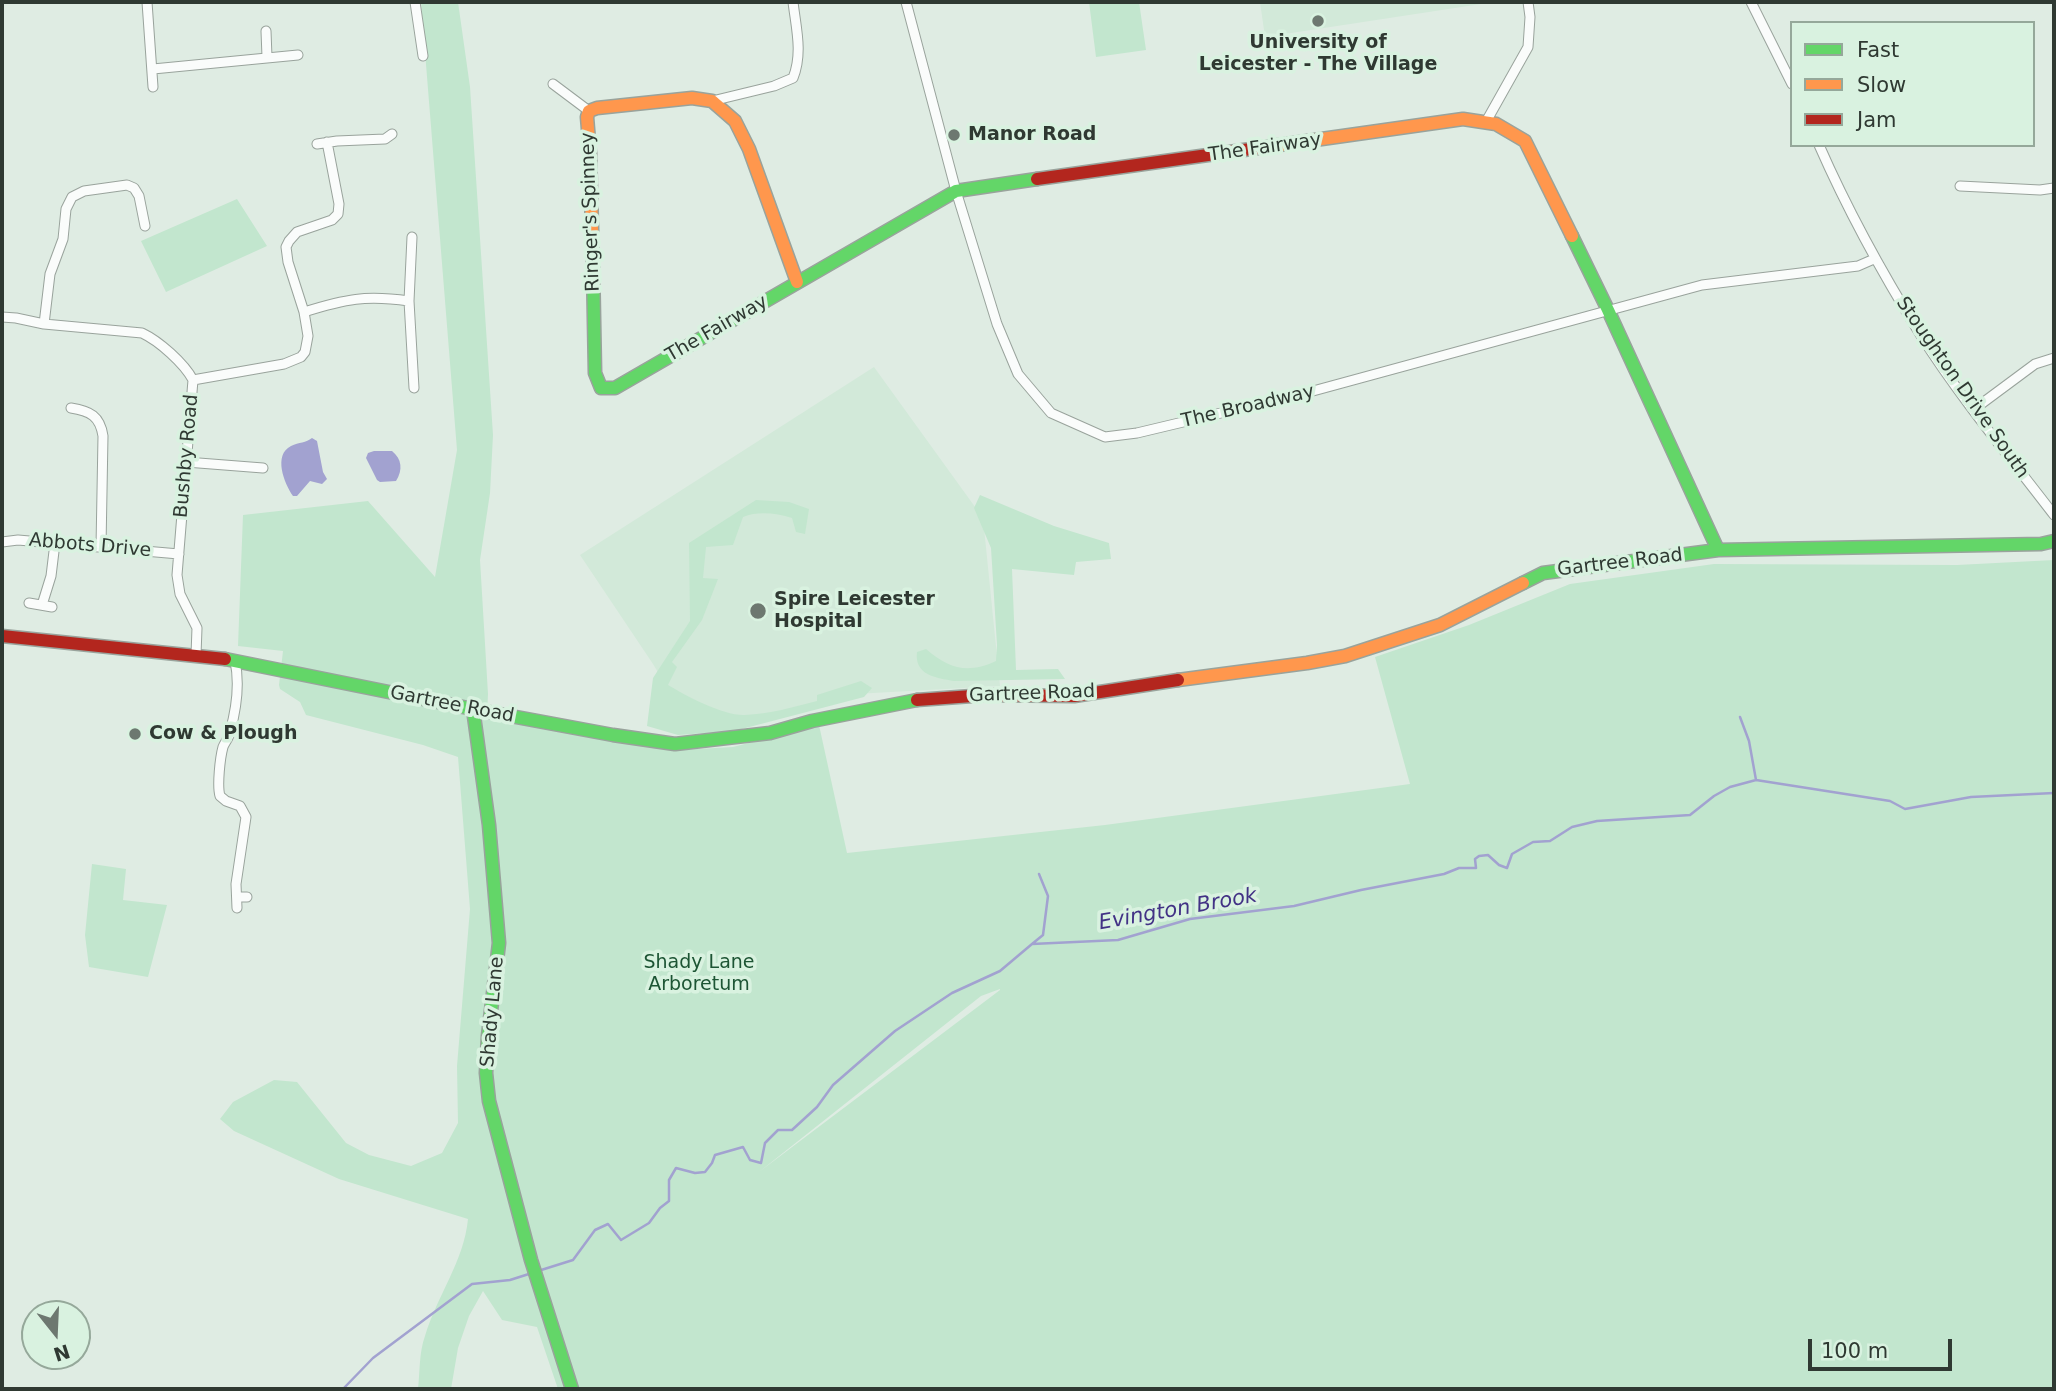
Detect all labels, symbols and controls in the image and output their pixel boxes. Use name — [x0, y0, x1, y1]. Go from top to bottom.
marker: University of Leicester - The Village — [1310, 13, 1326, 29]
legend — [1790, 21, 2035, 147]
place label: University of Leicester - The Village — [1199, 32, 1437, 76]
text: Fast — [1857, 38, 1899, 62]
text: Slow — [1857, 73, 1906, 97]
text: Jam — [1857, 108, 1897, 132]
place label: Manor Road — [968, 124, 1096, 146]
marker: Manor Road — [946, 127, 962, 143]
street label: The Fairway — [1207, 129, 1323, 167]
street label: Ringer's Spinney — [577, 132, 605, 292]
street label: The Fairway — [662, 291, 772, 367]
street label: Stoughton Drive South — [1891, 293, 2033, 483]
street label: The Broadway — [1179, 381, 1317, 433]
street label: Bushby Road — [170, 393, 204, 519]
street label: Abbots Drive — [28, 529, 152, 563]
street label: Gartree Road — [1556, 544, 1684, 582]
place label: Spire Leicester Hospital — [774, 589, 935, 633]
marker: Spire Leicester Hospital — [748, 601, 768, 621]
street label: Gartree Road — [969, 680, 1095, 708]
street label: Gartree Road — [388, 682, 516, 728]
place label: Cow & Plough — [149, 723, 297, 745]
marker: Cow & Plough — [127, 726, 143, 742]
water label: Evington Brook — [1097, 884, 1259, 936]
park label: Shady Lane Arboretum — [643, 952, 755, 996]
street label: Shady Lane — [477, 956, 509, 1068]
north arrow — [21, 1300, 91, 1370]
scale bar — [1811, 1324, 1954, 1368]
text: 100 m — [1821, 1339, 1888, 1363]
text: N — [51, 1340, 73, 1366]

